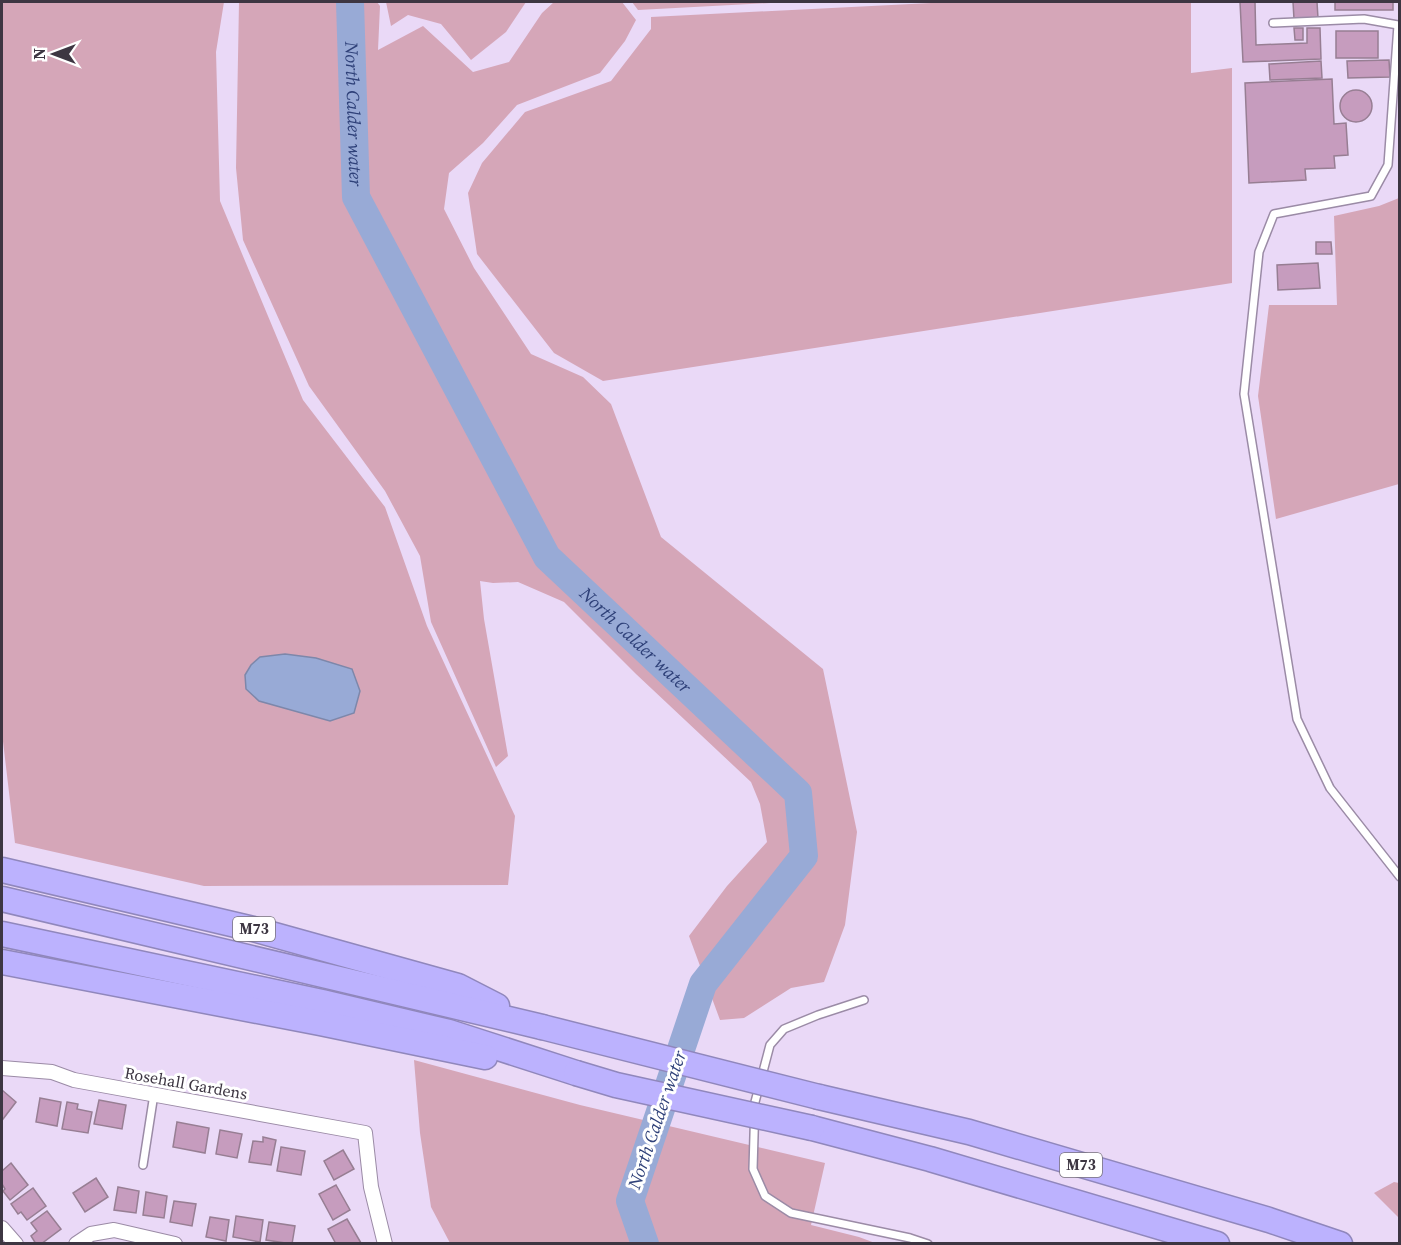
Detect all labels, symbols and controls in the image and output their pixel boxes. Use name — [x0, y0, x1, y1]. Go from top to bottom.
north arrow — [24, 24, 84, 84]
water label: North Calder water — [339, 40, 369, 187]
text: N — [28, 48, 50, 60]
water label: North Calder water — [574, 580, 698, 699]
road number: M73 — [233, 917, 275, 941]
water label: North Calder water — [621, 1047, 692, 1193]
street label: Rosehall Gardens — [123, 1061, 249, 1105]
road number: M73 — [1060, 1153, 1102, 1177]

